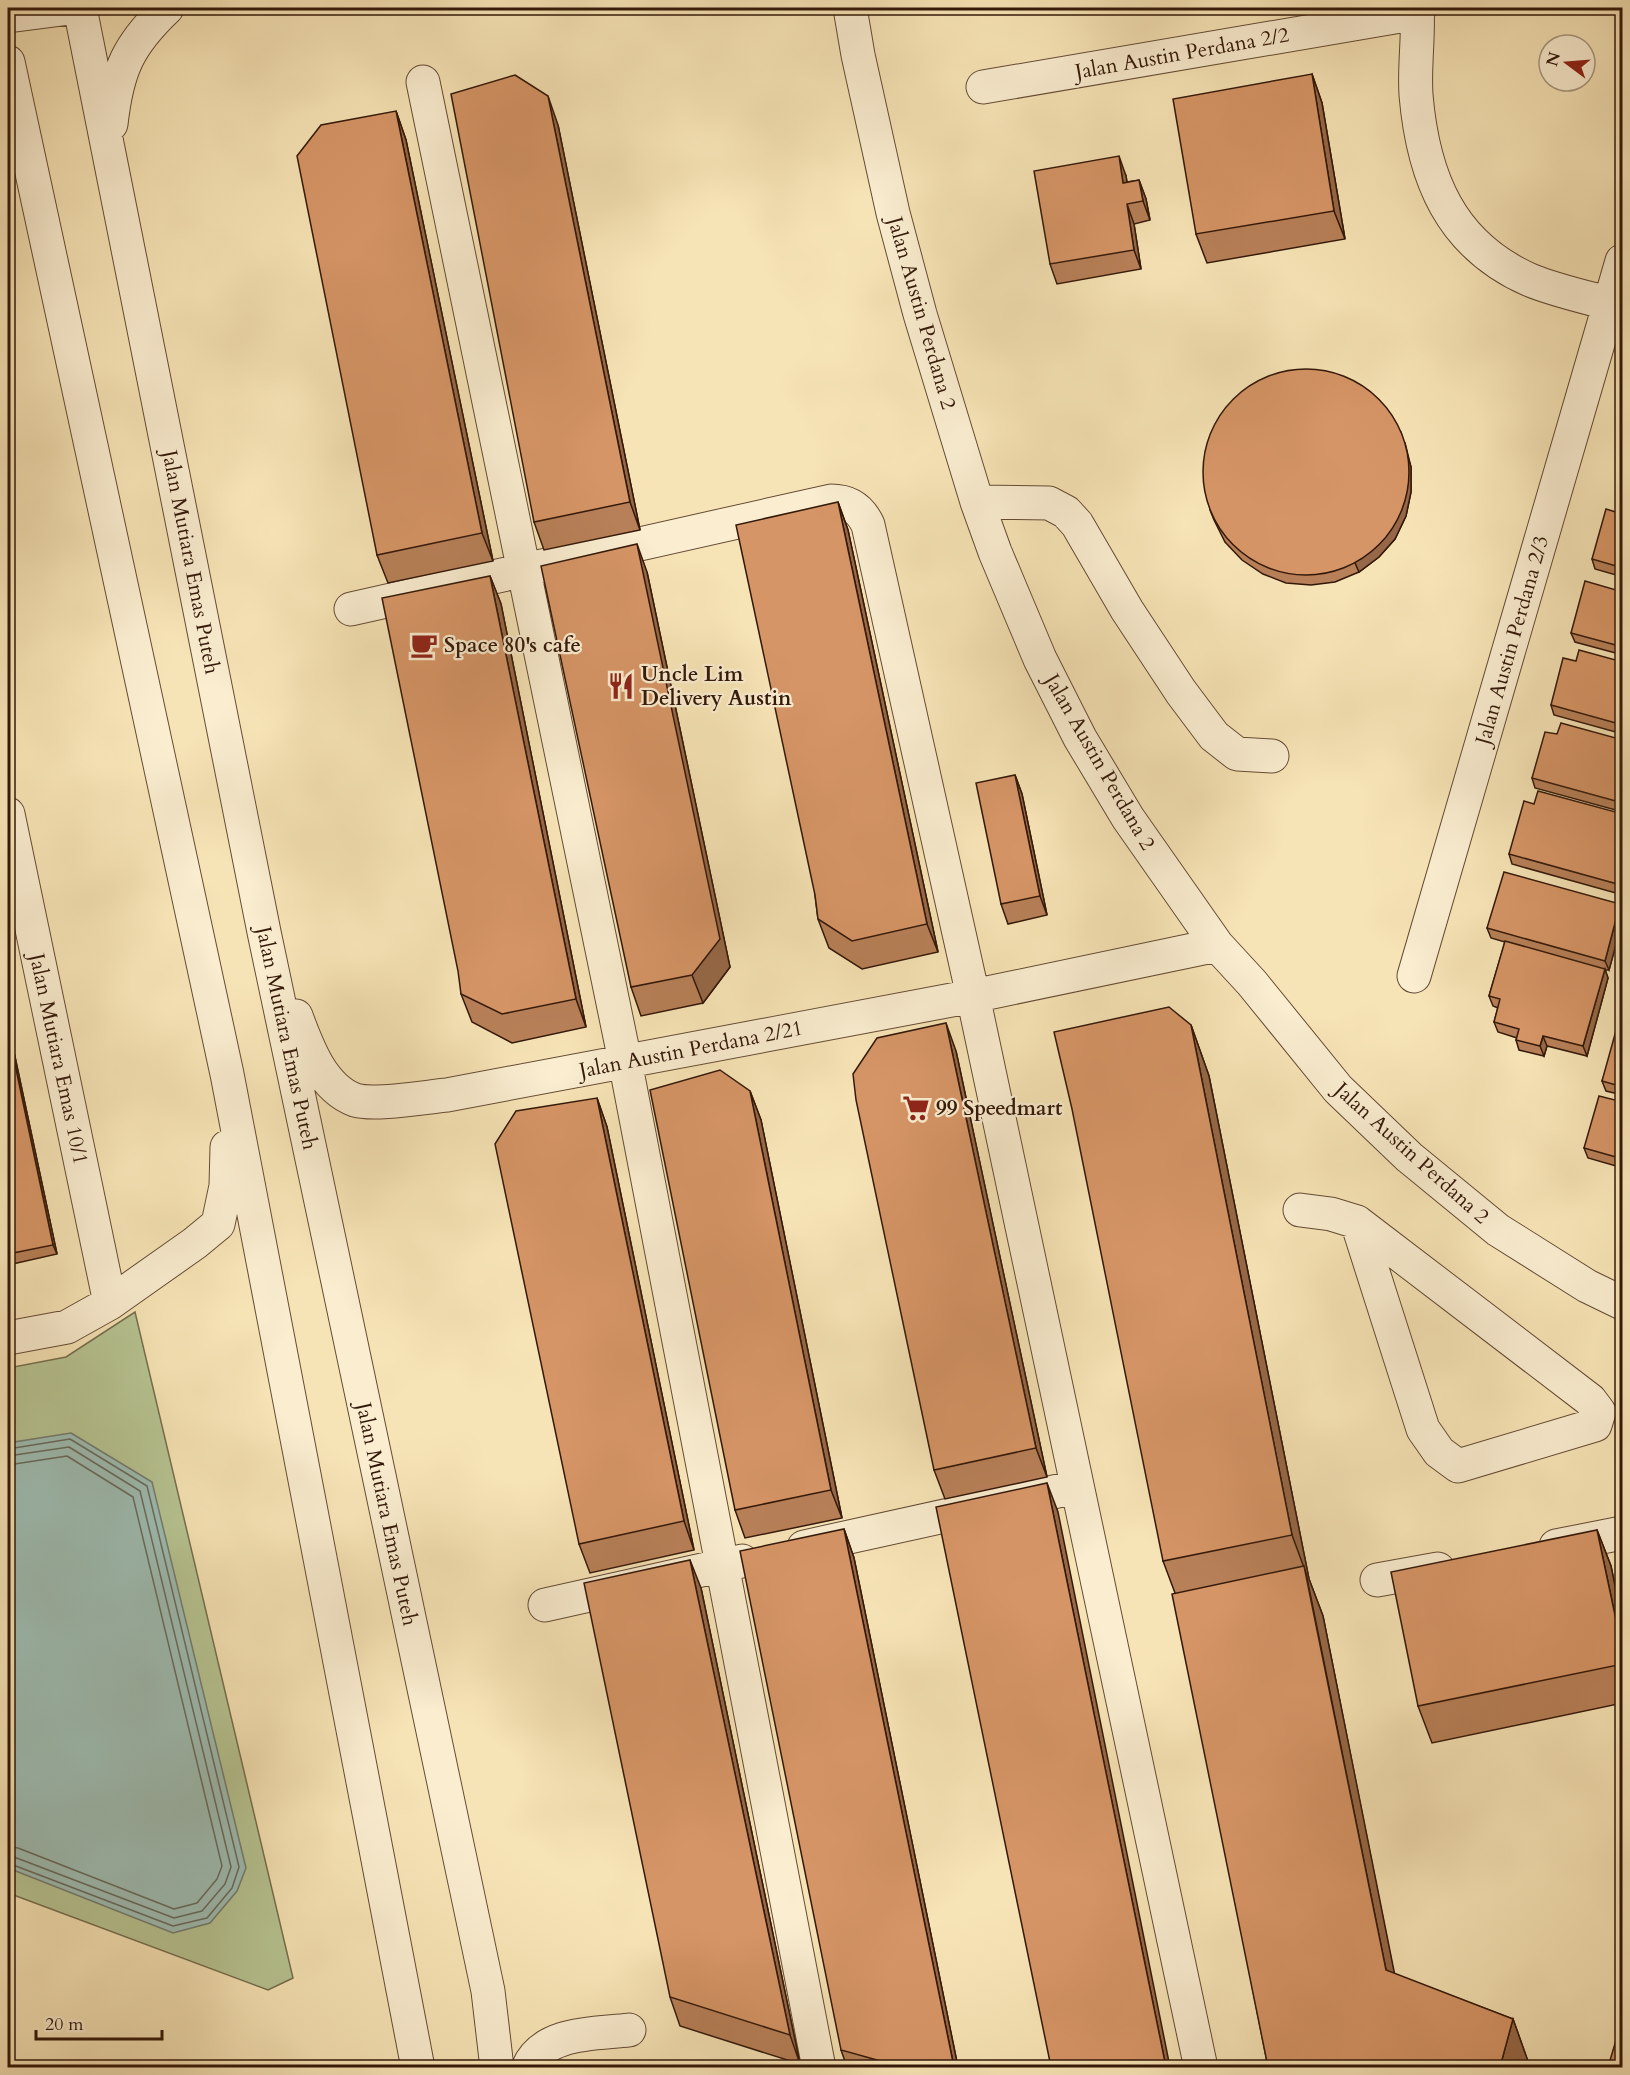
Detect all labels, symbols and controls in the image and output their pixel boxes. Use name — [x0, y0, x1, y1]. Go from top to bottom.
street label: Jalan Austin Perdana 2/2 — [1070, 20, 1292, 87]
north arrow — [1537, 33, 1597, 93]
text: N — [1541, 49, 1566, 69]
street label: Jalan Austin Perdana 2 — [879, 211, 963, 413]
street label: Jalan Mutiara Emas Puteh — [154, 445, 227, 677]
street label: Jalan Austin Perdana 2/3 — [1468, 532, 1556, 751]
cafe icon: Space 80's cafe — [409, 630, 439, 660]
place label: Space 80's cafe — [444, 631, 581, 660]
place label: Uncle Lim Delivery Austin — [641, 660, 792, 713]
street label: Jalan Austin Perdana 2 — [1036, 666, 1162, 856]
restaurant icon: Uncle Lim Delivery Austin — [606, 671, 636, 701]
street label: Jalan Mutiara Emas Puteh — [248, 921, 324, 1153]
street label: Jalan Mutiara Emas 10/1 — [21, 948, 95, 1167]
street label: Jalan Austin Perdana 2/21 — [574, 1014, 805, 1086]
street label: Jalan Austin Perdana 2 — [1326, 1074, 1496, 1231]
supermarket icon: 99 Speedmart — [901, 1093, 931, 1123]
place label: 99 Speedmart — [936, 1094, 1063, 1123]
street label: Jalan Mutiara Emas Puteh — [348, 1397, 424, 1629]
scale bar — [36, 2003, 162, 2041]
text: 20 m — [45, 2012, 84, 2037]

